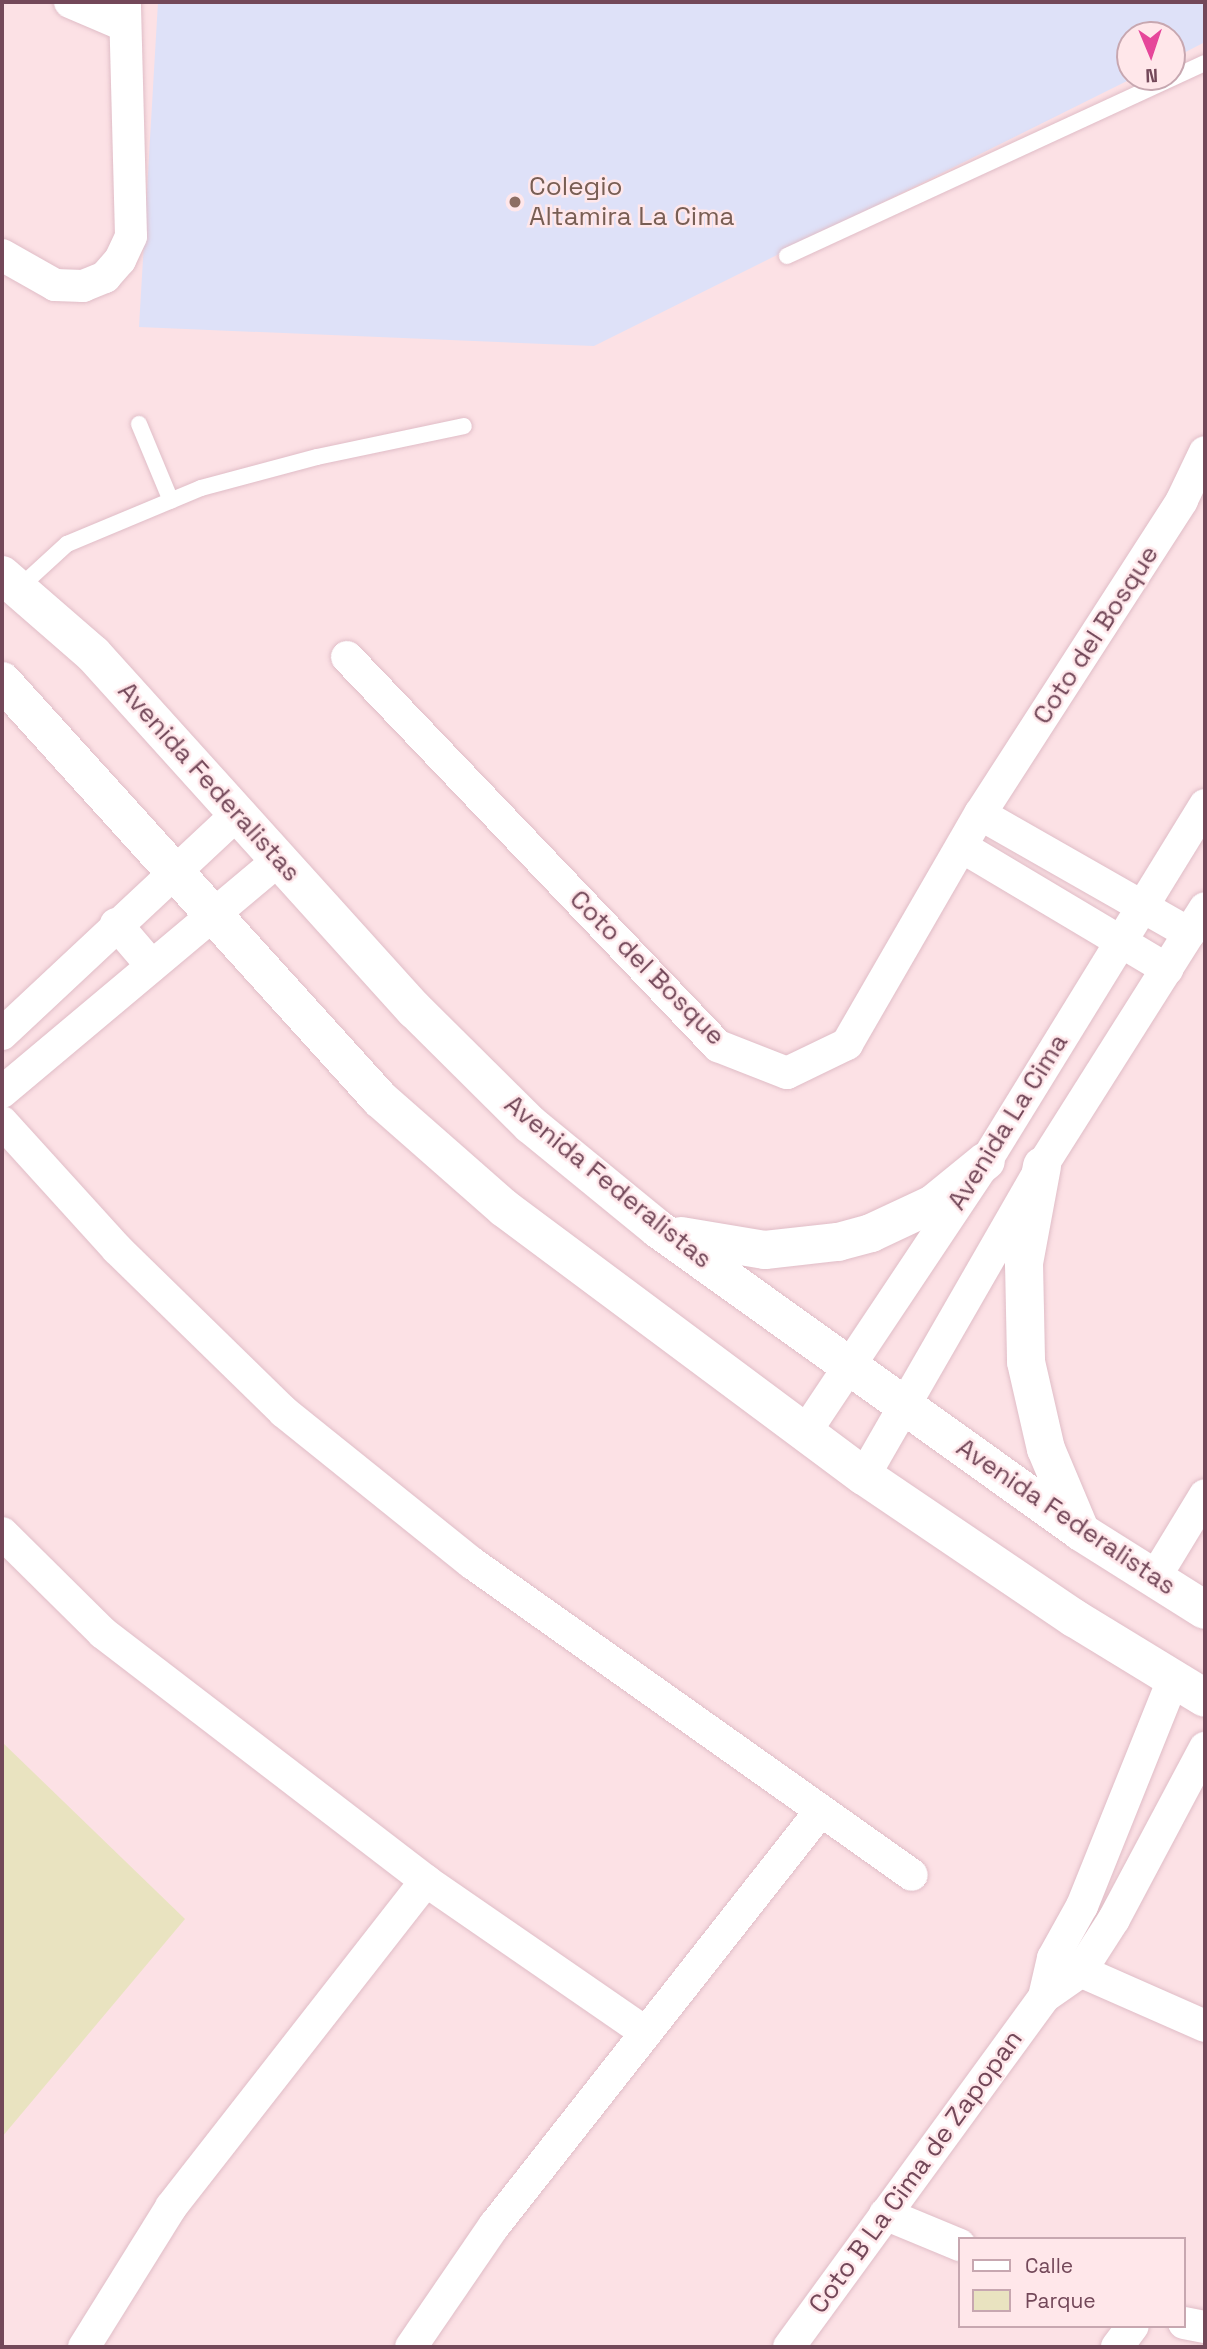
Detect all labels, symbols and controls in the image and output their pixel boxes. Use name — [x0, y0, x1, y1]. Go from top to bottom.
north arrow — [1116, 21, 1186, 91]
text: N — [1145, 63, 1158, 88]
place label: Colegio Altamira La Cima — [529, 171, 735, 232]
marker: Colegio Altamira La Cima — [507, 194, 523, 210]
street label: Coto del Bosque — [1027, 540, 1165, 730]
street label: Avenida Federalistas — [111, 676, 307, 888]
street label: Coto del Bosque — [563, 884, 731, 1052]
street label: Avenida La Cima — [941, 1028, 1075, 1216]
street label: Avenida Federalistas — [498, 1089, 718, 1275]
street label: Avenida Federalistas — [950, 1432, 1182, 1602]
street label: Coto B La Cima de Zapopan — [803, 2024, 1029, 2320]
legend — [958, 2237, 1186, 2328]
text: Calle — [1025, 2252, 1073, 2279]
text: Parque — [1025, 2287, 1096, 2314]

